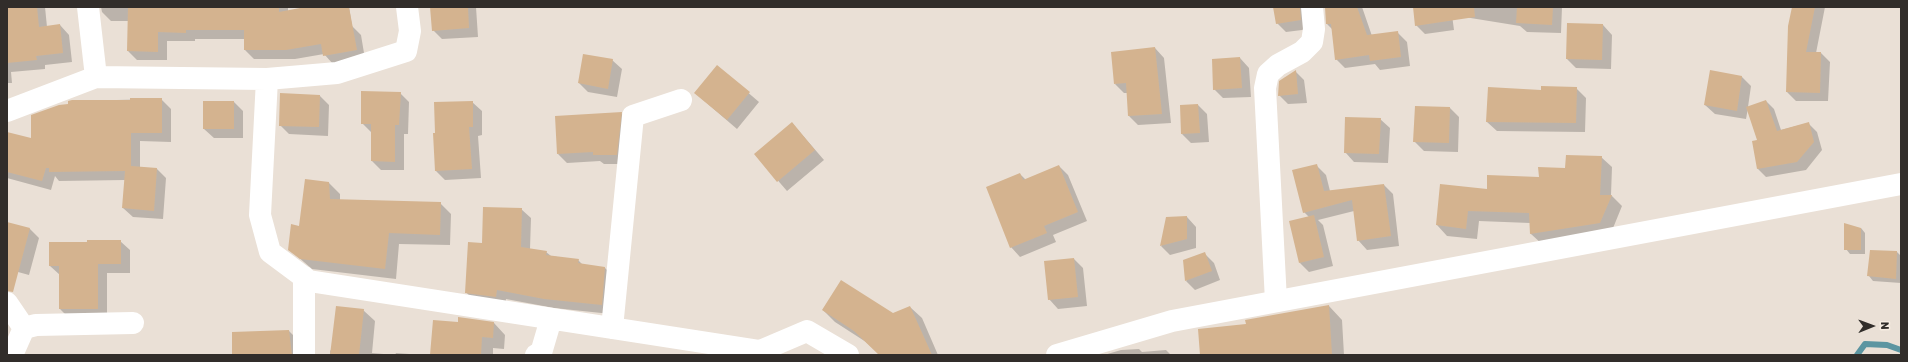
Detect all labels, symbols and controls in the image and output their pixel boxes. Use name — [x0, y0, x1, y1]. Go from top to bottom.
north arrow — [1852, 306, 1892, 346]
text: N — [1878, 322, 1891, 330]

